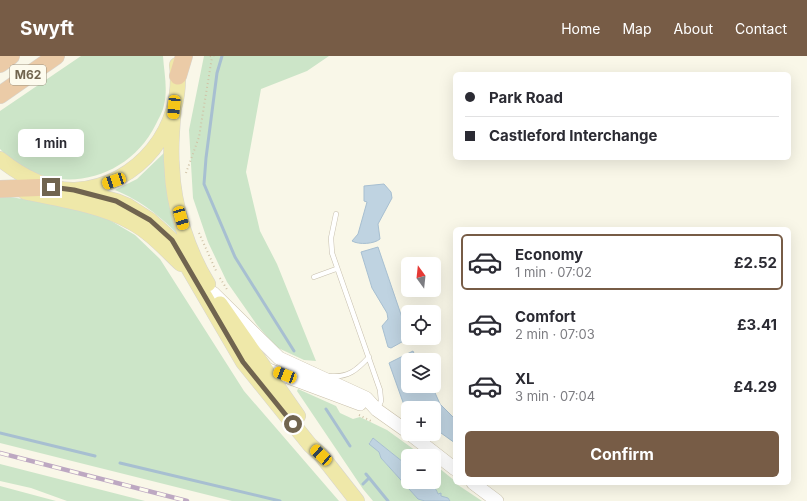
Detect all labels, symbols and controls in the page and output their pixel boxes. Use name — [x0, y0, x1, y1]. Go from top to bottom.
text: Swyft — [20, 17, 74, 40]
text: Home — [561, 20, 600, 37]
text: Map — [622, 20, 652, 37]
text: About — [674, 20, 713, 37]
text: Contact — [735, 20, 787, 37]
road number: M62 — [10, 65, 46, 85]
text: Park Road — [489, 88, 563, 107]
car — [167, 95, 181, 119]
text: Castleford Interchange — [489, 126, 658, 145]
callout: 1 min — [18, 129, 84, 157]
text: 1 min — [35, 135, 67, 151]
car — [101, 171, 127, 191]
route end — [42, 178, 60, 196]
car — [172, 205, 190, 231]
icon: car — [467, 244, 503, 280]
text: Economy — [515, 245, 583, 264]
text: £2.52 — [734, 253, 777, 272]
north arrow — [401, 257, 441, 297]
map controls — [401, 257, 441, 489]
text: 1 min · 07:02 — [515, 264, 592, 280]
button: locate — [401, 305, 441, 345]
icon: car — [467, 306, 503, 342]
text: Comfort — [515, 307, 576, 326]
text: £3.41 — [737, 315, 777, 334]
text: 2 min · 07:03 — [515, 326, 595, 342]
button: layers — [401, 353, 441, 393]
car — [272, 365, 298, 385]
icon: car — [467, 368, 503, 404]
text: XL — [515, 369, 535, 388]
text: £4.29 — [734, 377, 777, 396]
text: 3 min · 07:04 — [515, 388, 595, 404]
button: + — [401, 401, 441, 441]
route start — [284, 415, 302, 433]
button: Confirm — [465, 431, 779, 477]
car — [308, 443, 334, 467]
button: − — [401, 449, 441, 489]

